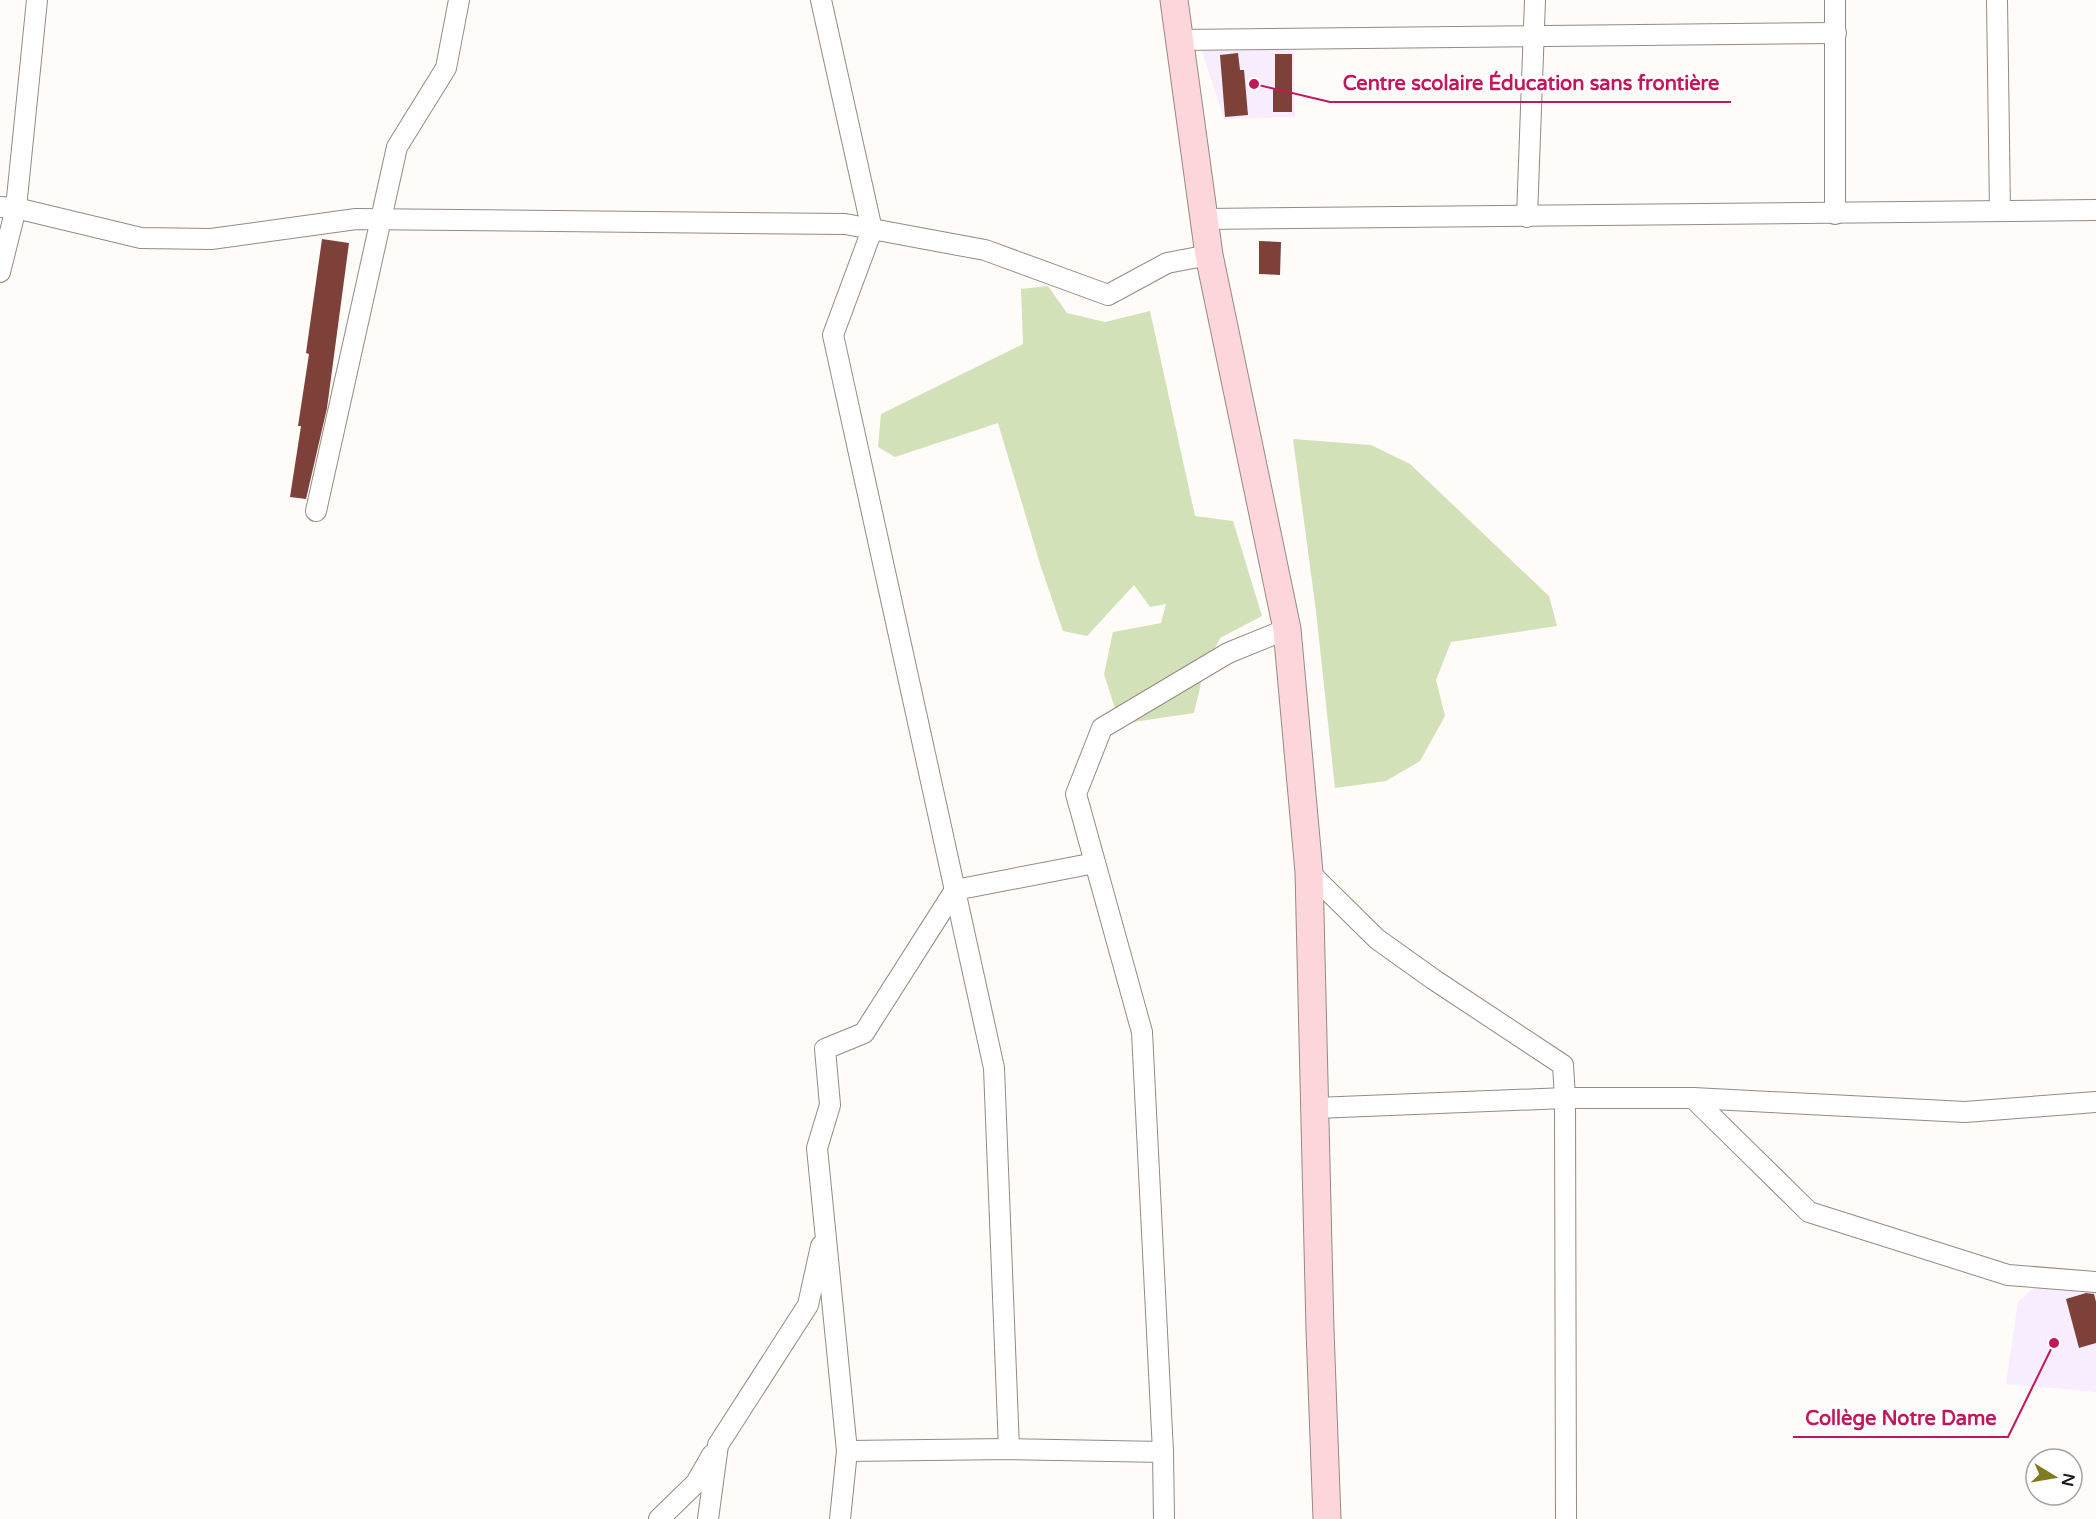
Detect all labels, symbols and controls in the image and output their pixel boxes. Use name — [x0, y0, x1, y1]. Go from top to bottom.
callout: Centre scolaire Éducation sans frontière — [1330, 64, 1731, 102]
text: Centre scolaire Éducation sans frontière — [1343, 70, 1719, 96]
callout: Collège Notre Dame — [1793, 1399, 2008, 1437]
text: Collège Notre Dame — [1805, 1407, 1997, 1431]
north arrow — [2024, 1447, 2084, 1507]
text: N — [2057, 1471, 2079, 1488]

